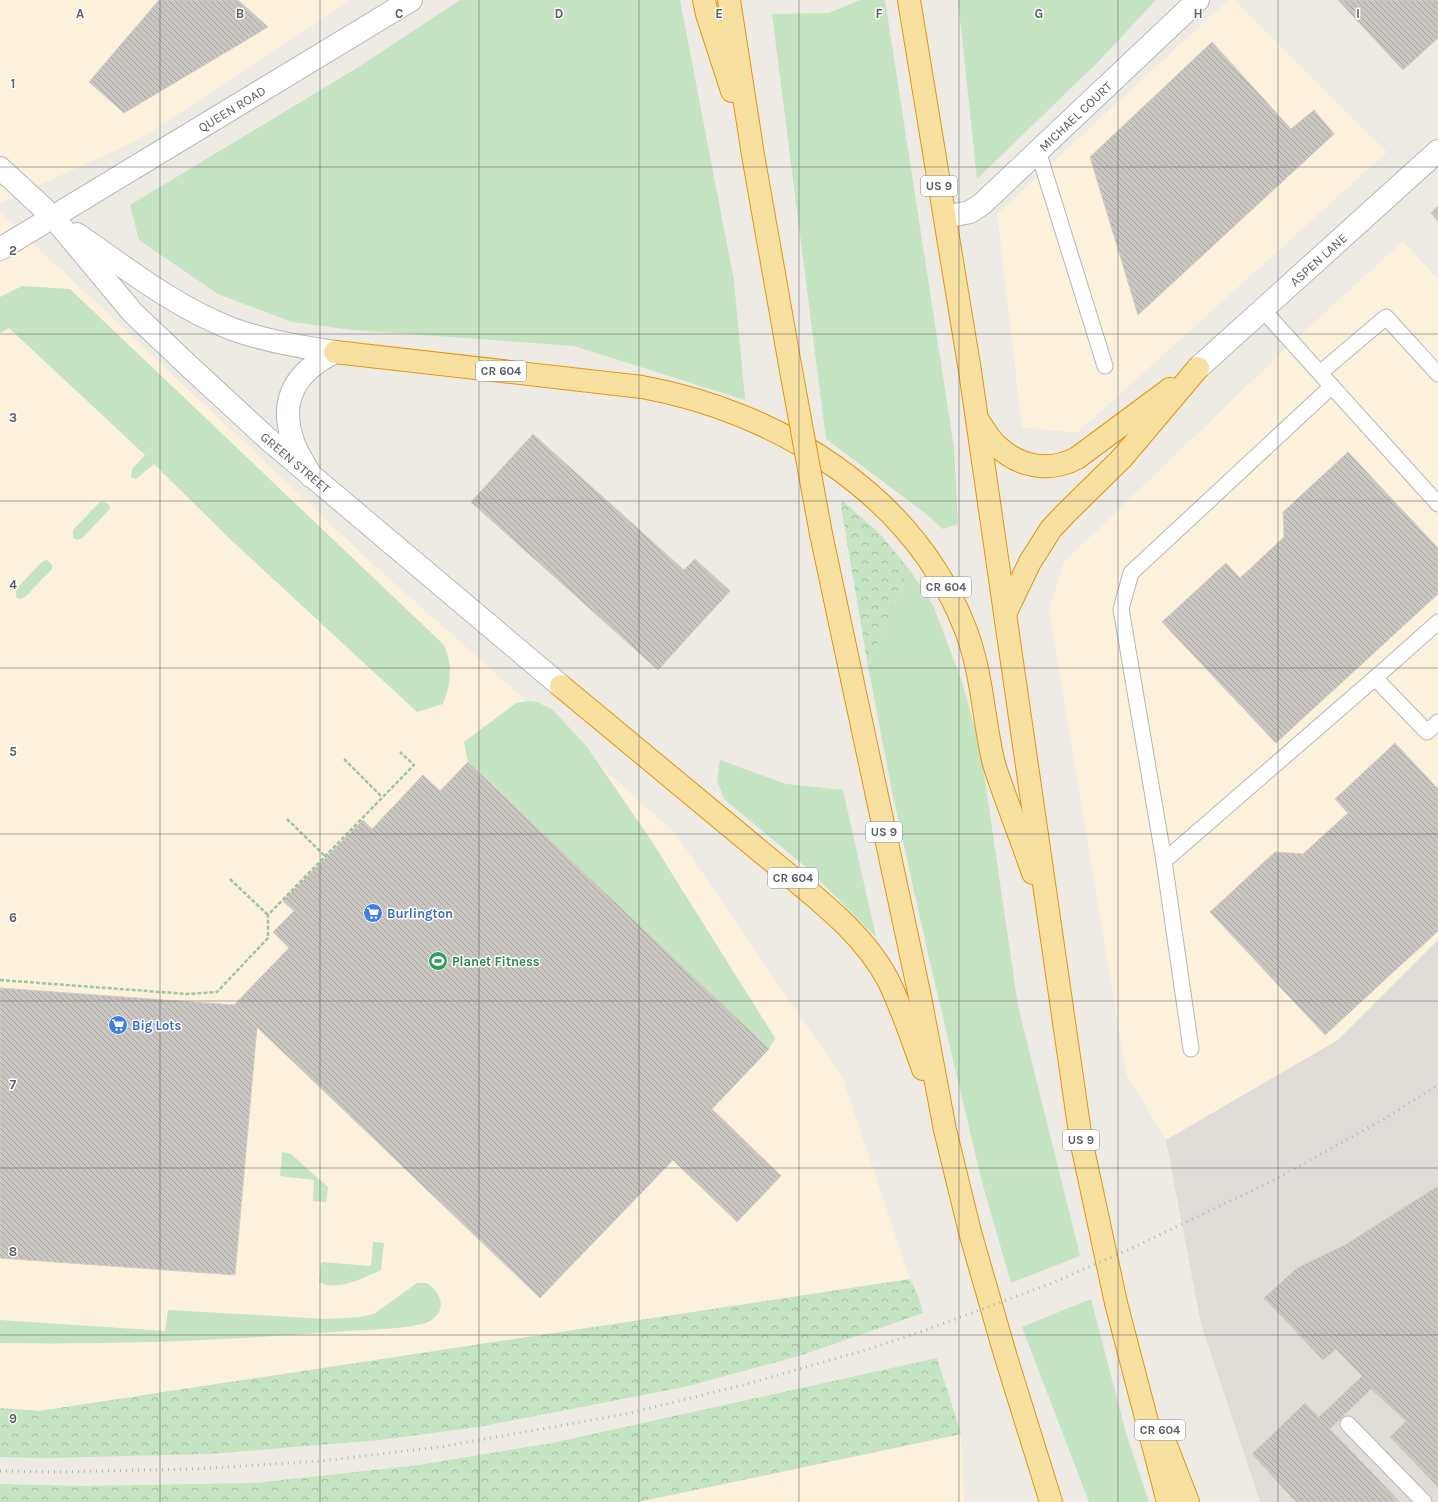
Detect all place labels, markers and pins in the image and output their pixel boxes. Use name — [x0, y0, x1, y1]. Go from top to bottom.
supermarket icon: Burlington — [362, 902, 384, 924]
place label: Burlington — [387, 906, 453, 921]
sports icon: Planet Fitness — [427, 950, 449, 972]
place label: Planet Fitness — [452, 954, 540, 969]
supermarket icon: Big Lots — [107, 1014, 129, 1036]
place label: Big Lots — [132, 1018, 181, 1033]

